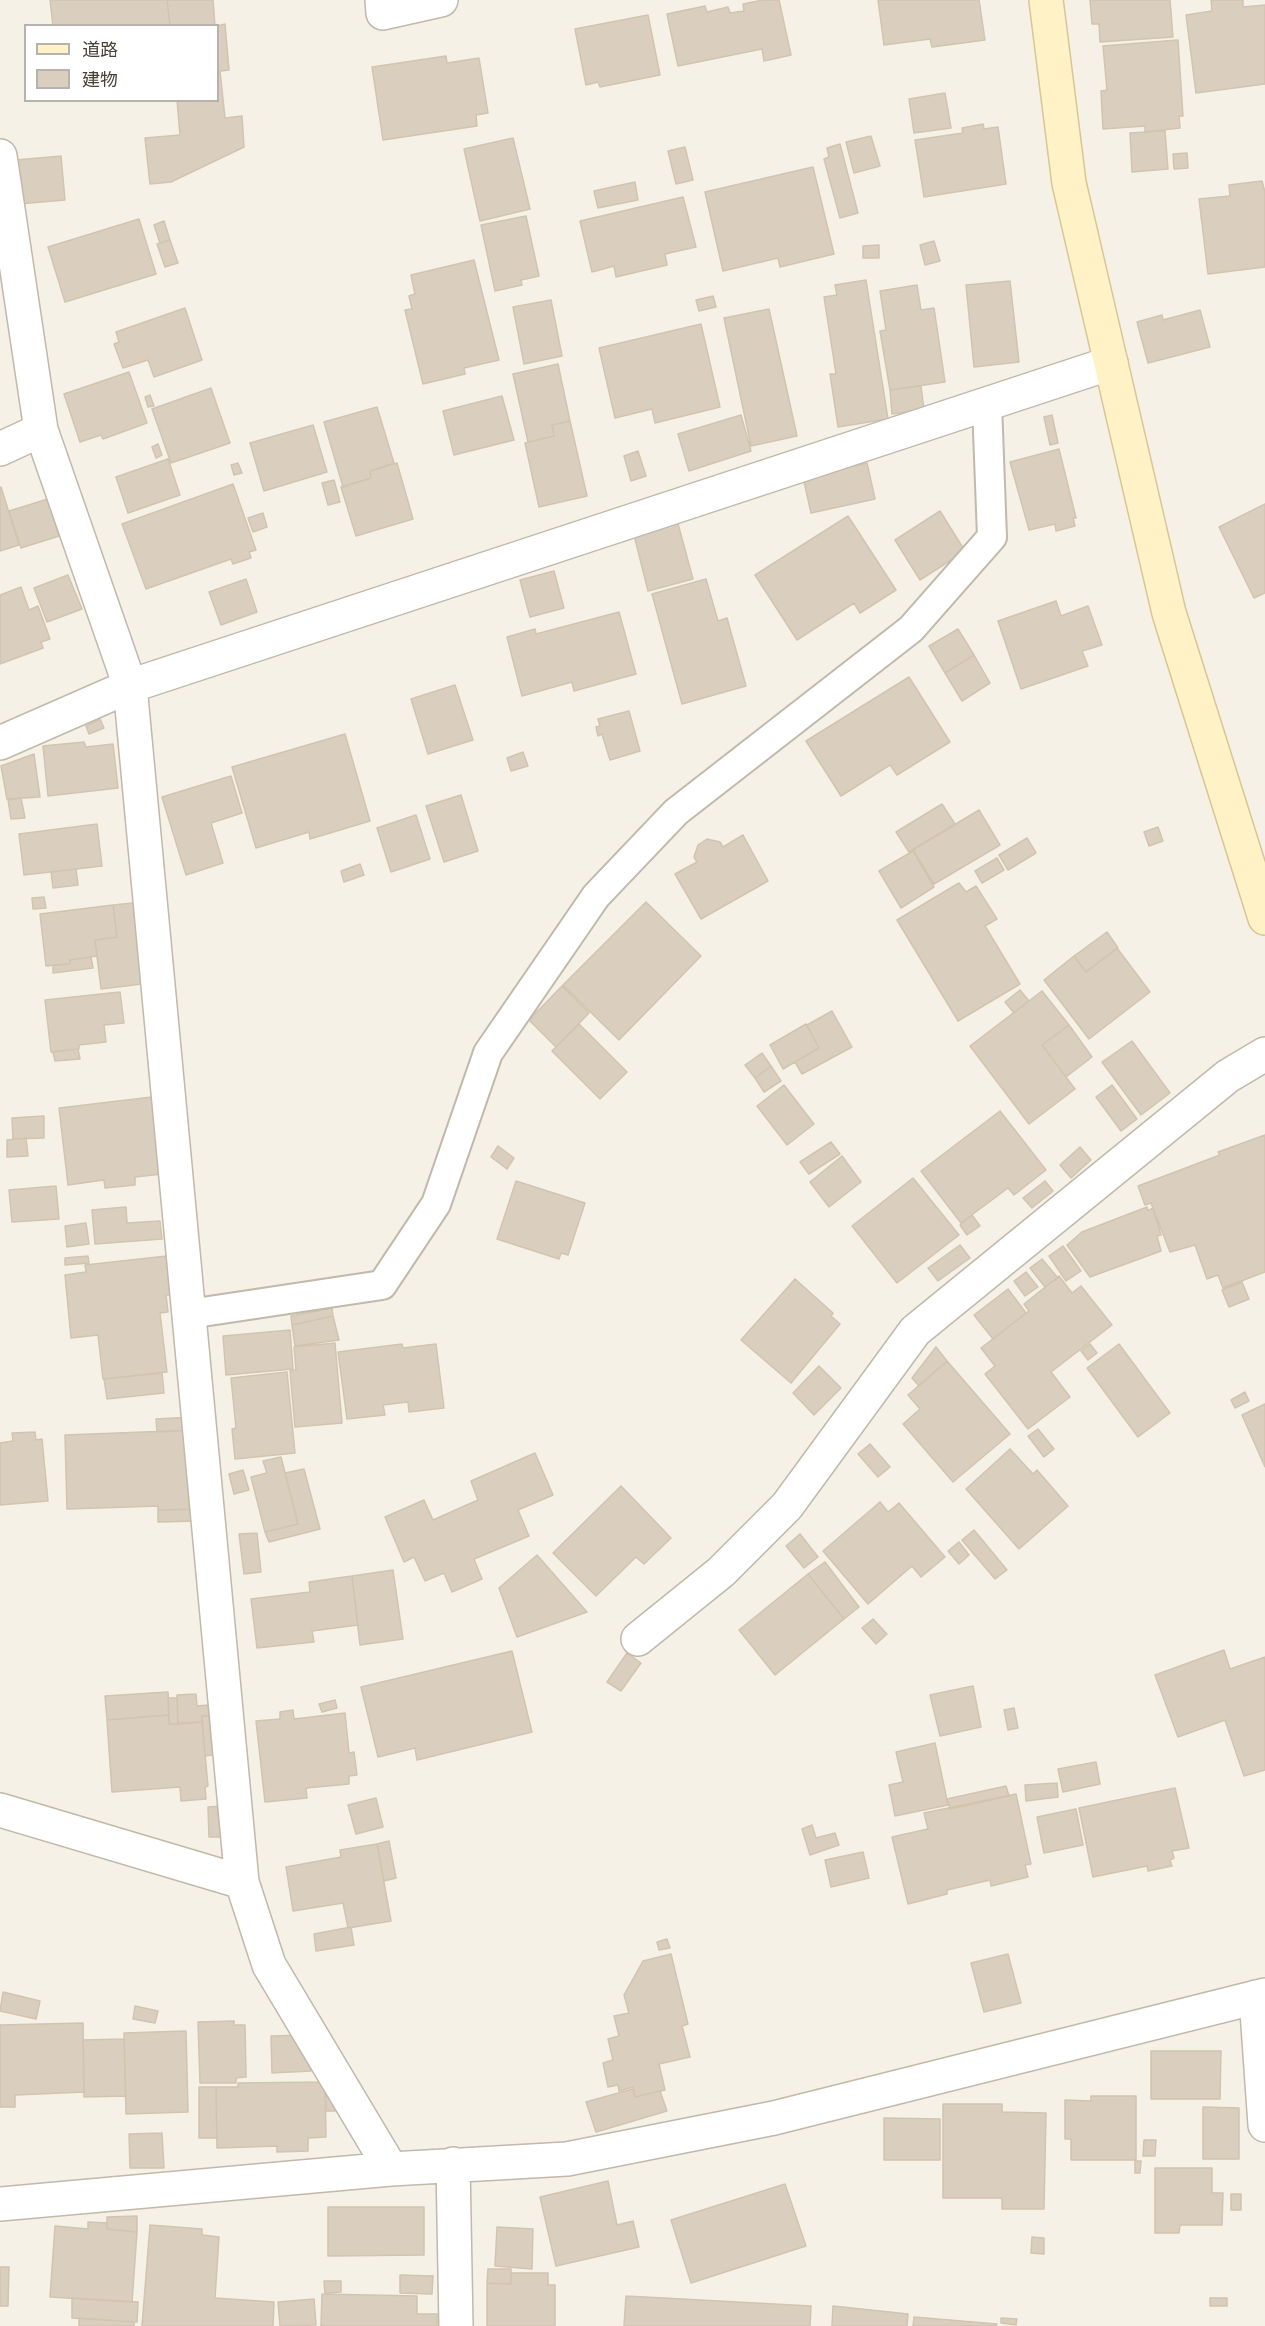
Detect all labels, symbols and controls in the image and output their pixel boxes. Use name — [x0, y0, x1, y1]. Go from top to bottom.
legend — [24, 24, 219, 102]
text: 道路 — [82, 36, 118, 63]
text: 建物 — [82, 66, 118, 93]

